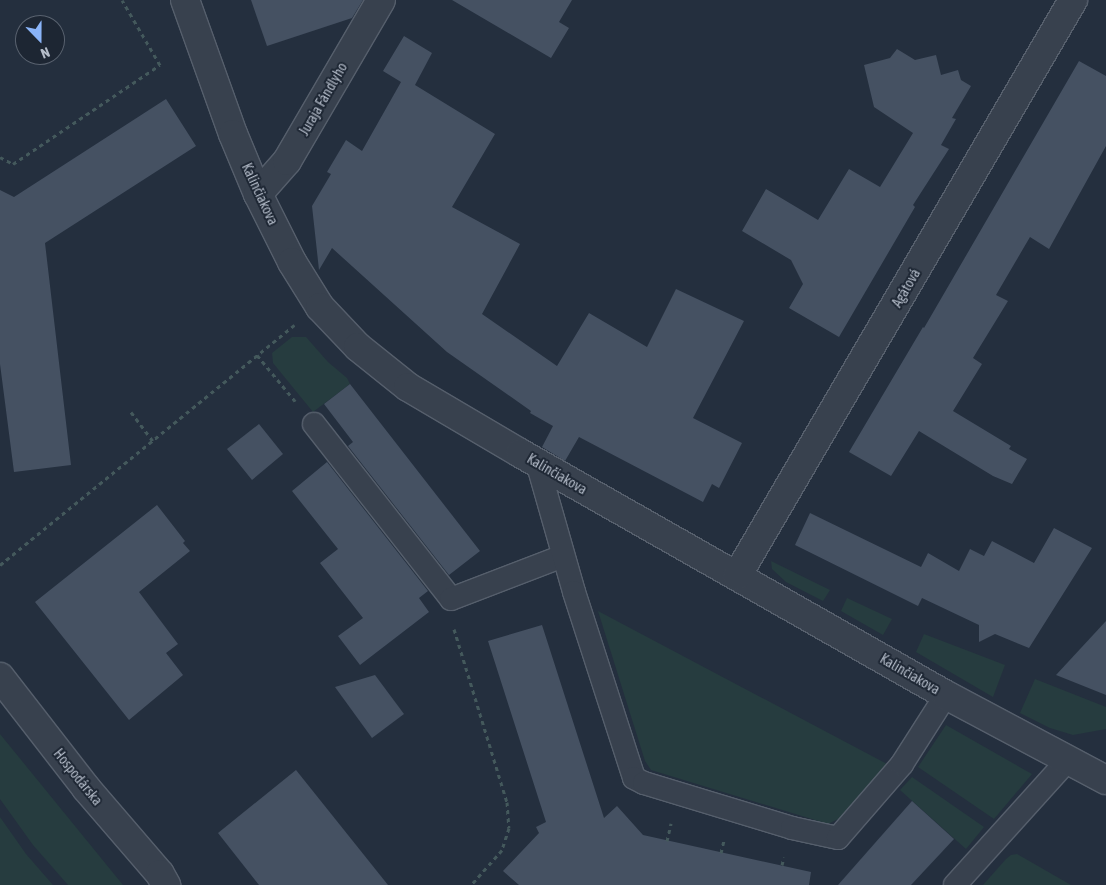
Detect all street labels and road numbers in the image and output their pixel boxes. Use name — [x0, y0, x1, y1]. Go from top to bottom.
street label: Juraja Fándlyho — [295, 60, 351, 138]
street label: Kalinčiakova — [238, 160, 282, 228]
street label: Agátová — [888, 266, 924, 310]
street label: Kalinčiakova — [524, 450, 590, 498]
street label: Kalinčiakova — [877, 650, 943, 698]
street label: Hospodárska — [50, 745, 106, 809]

